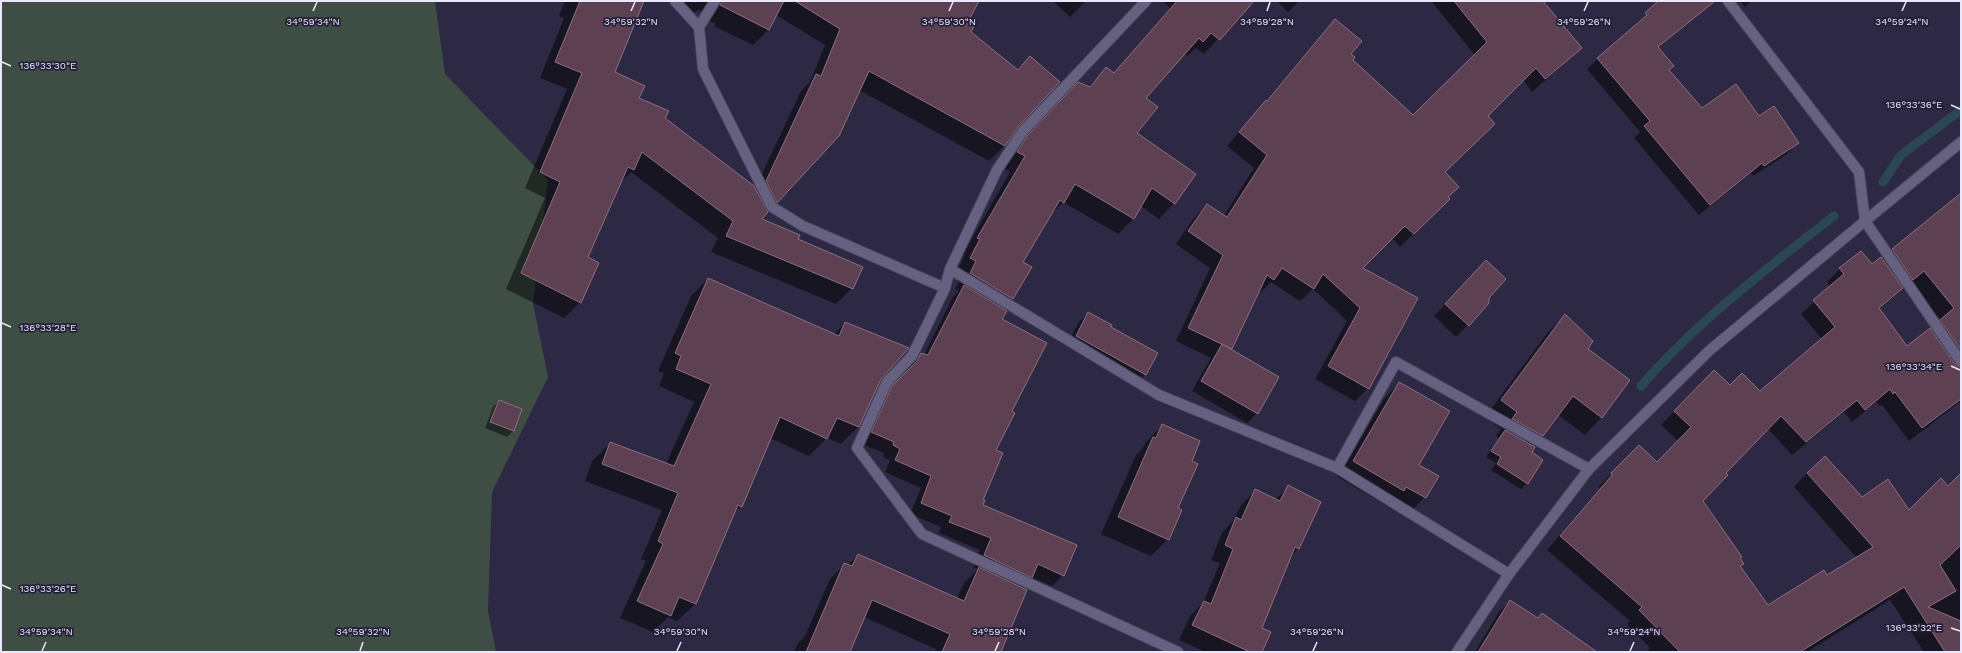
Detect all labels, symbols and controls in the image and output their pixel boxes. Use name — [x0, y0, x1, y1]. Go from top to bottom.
text: 34°59'34"N — [286, 16, 340, 27]
text: 34°59'32"N — [604, 16, 658, 27]
text: 34°59'30"N — [922, 16, 976, 27]
text: 34°59'28"N — [1240, 16, 1294, 27]
text: 34°59'26"N — [1557, 16, 1611, 27]
text: 34°59'24"N — [1875, 16, 1929, 27]
text: 136°33'30"E — [20, 60, 76, 71]
text: 136°33'36"E — [1886, 99, 1942, 110]
text: 136°33'28"E — [20, 322, 76, 333]
text: 136°33'34"E — [1886, 361, 1942, 372]
text: 136°33'26"E — [20, 583, 76, 594]
text: 136°33'32"E — [1886, 622, 1942, 633]
text: 34°59'34"N — [19, 626, 73, 637]
text: 34°59'32"N — [336, 626, 390, 637]
text: 34°59'30"N — [654, 626, 708, 637]
text: 34°59'28"N — [972, 626, 1026, 637]
text: 34°59'26"N — [1290, 626, 1344, 637]
text: 34°59'24"N — [1607, 626, 1661, 637]

